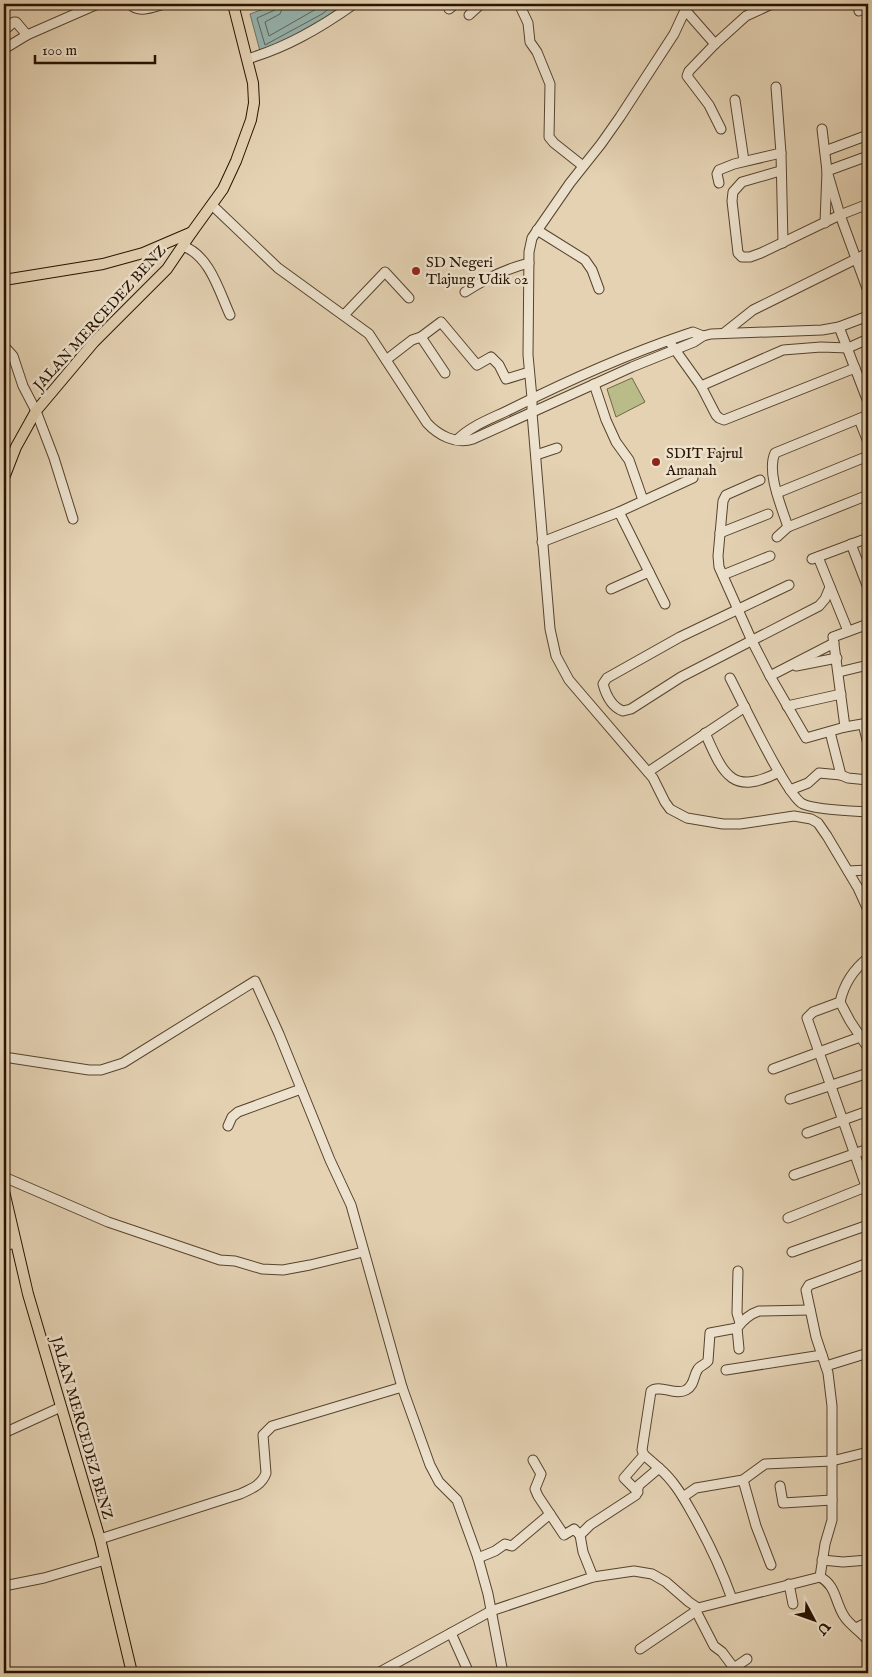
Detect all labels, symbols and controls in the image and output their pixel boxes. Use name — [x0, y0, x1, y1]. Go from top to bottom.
scale bar — [35, 32, 155, 64]
text: 100 m — [42, 41, 78, 60]
street label: JALAN MERCEDEZ BENZ — [28, 241, 171, 396]
place label: SD Negeri Tlajung Udik 02 — [426, 253, 528, 289]
marker: SD Negeri Tlajung Udik 02 — [410, 265, 422, 277]
place label: SDIT Fajrul Amanah — [665, 444, 744, 480]
marker: SDIT Fajrul Amanah — [650, 456, 662, 468]
street label: JALAN MERCEDEZ BENZ — [46, 1332, 117, 1522]
north arrow — [790, 1594, 840, 1644]
text: U — [812, 1617, 834, 1639]

